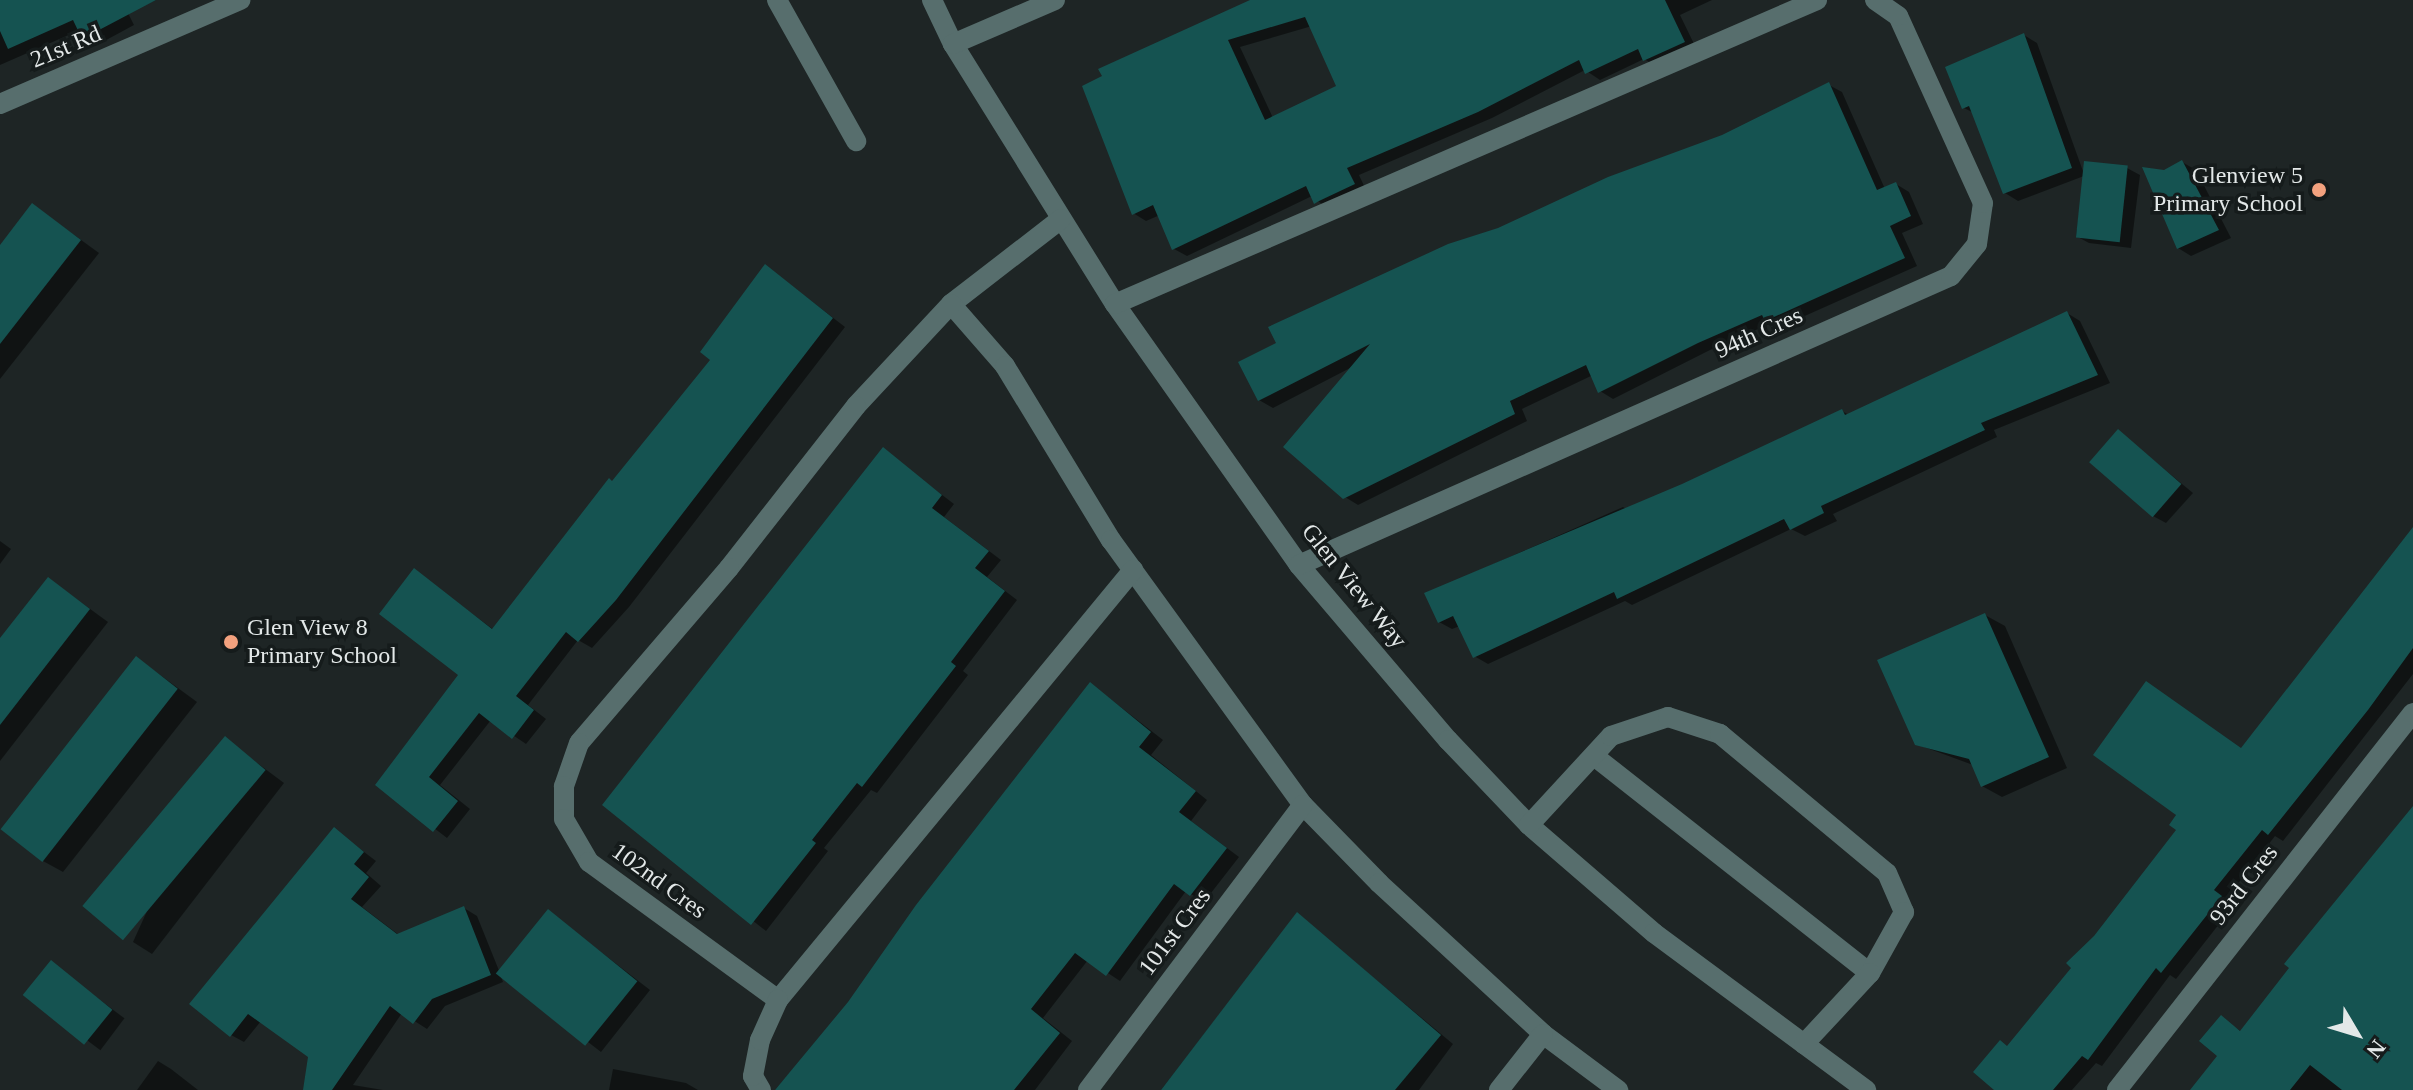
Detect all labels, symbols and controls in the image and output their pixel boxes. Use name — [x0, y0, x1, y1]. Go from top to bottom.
street label: 21st Rd — [26, 19, 106, 75]
place label: Glenview 5 Primary School — [2153, 162, 2303, 218]
marker: Glenview 5 Primary School — [2310, 181, 2328, 199]
street label: 94th Cres — [1711, 301, 1807, 365]
street label: Glen View Way — [1295, 518, 1413, 654]
place label: Glen View 8 Primary School — [247, 614, 397, 670]
marker: Glen View 8 Primary School — [222, 633, 240, 651]
street label: 102nd Cres — [606, 837, 712, 925]
street label: 93rd Cres — [2204, 839, 2284, 931]
street label: 101st Cres — [1133, 883, 1217, 981]
north arrow — [2317, 994, 2397, 1074]
text: N — [2362, 1035, 2391, 1063]

